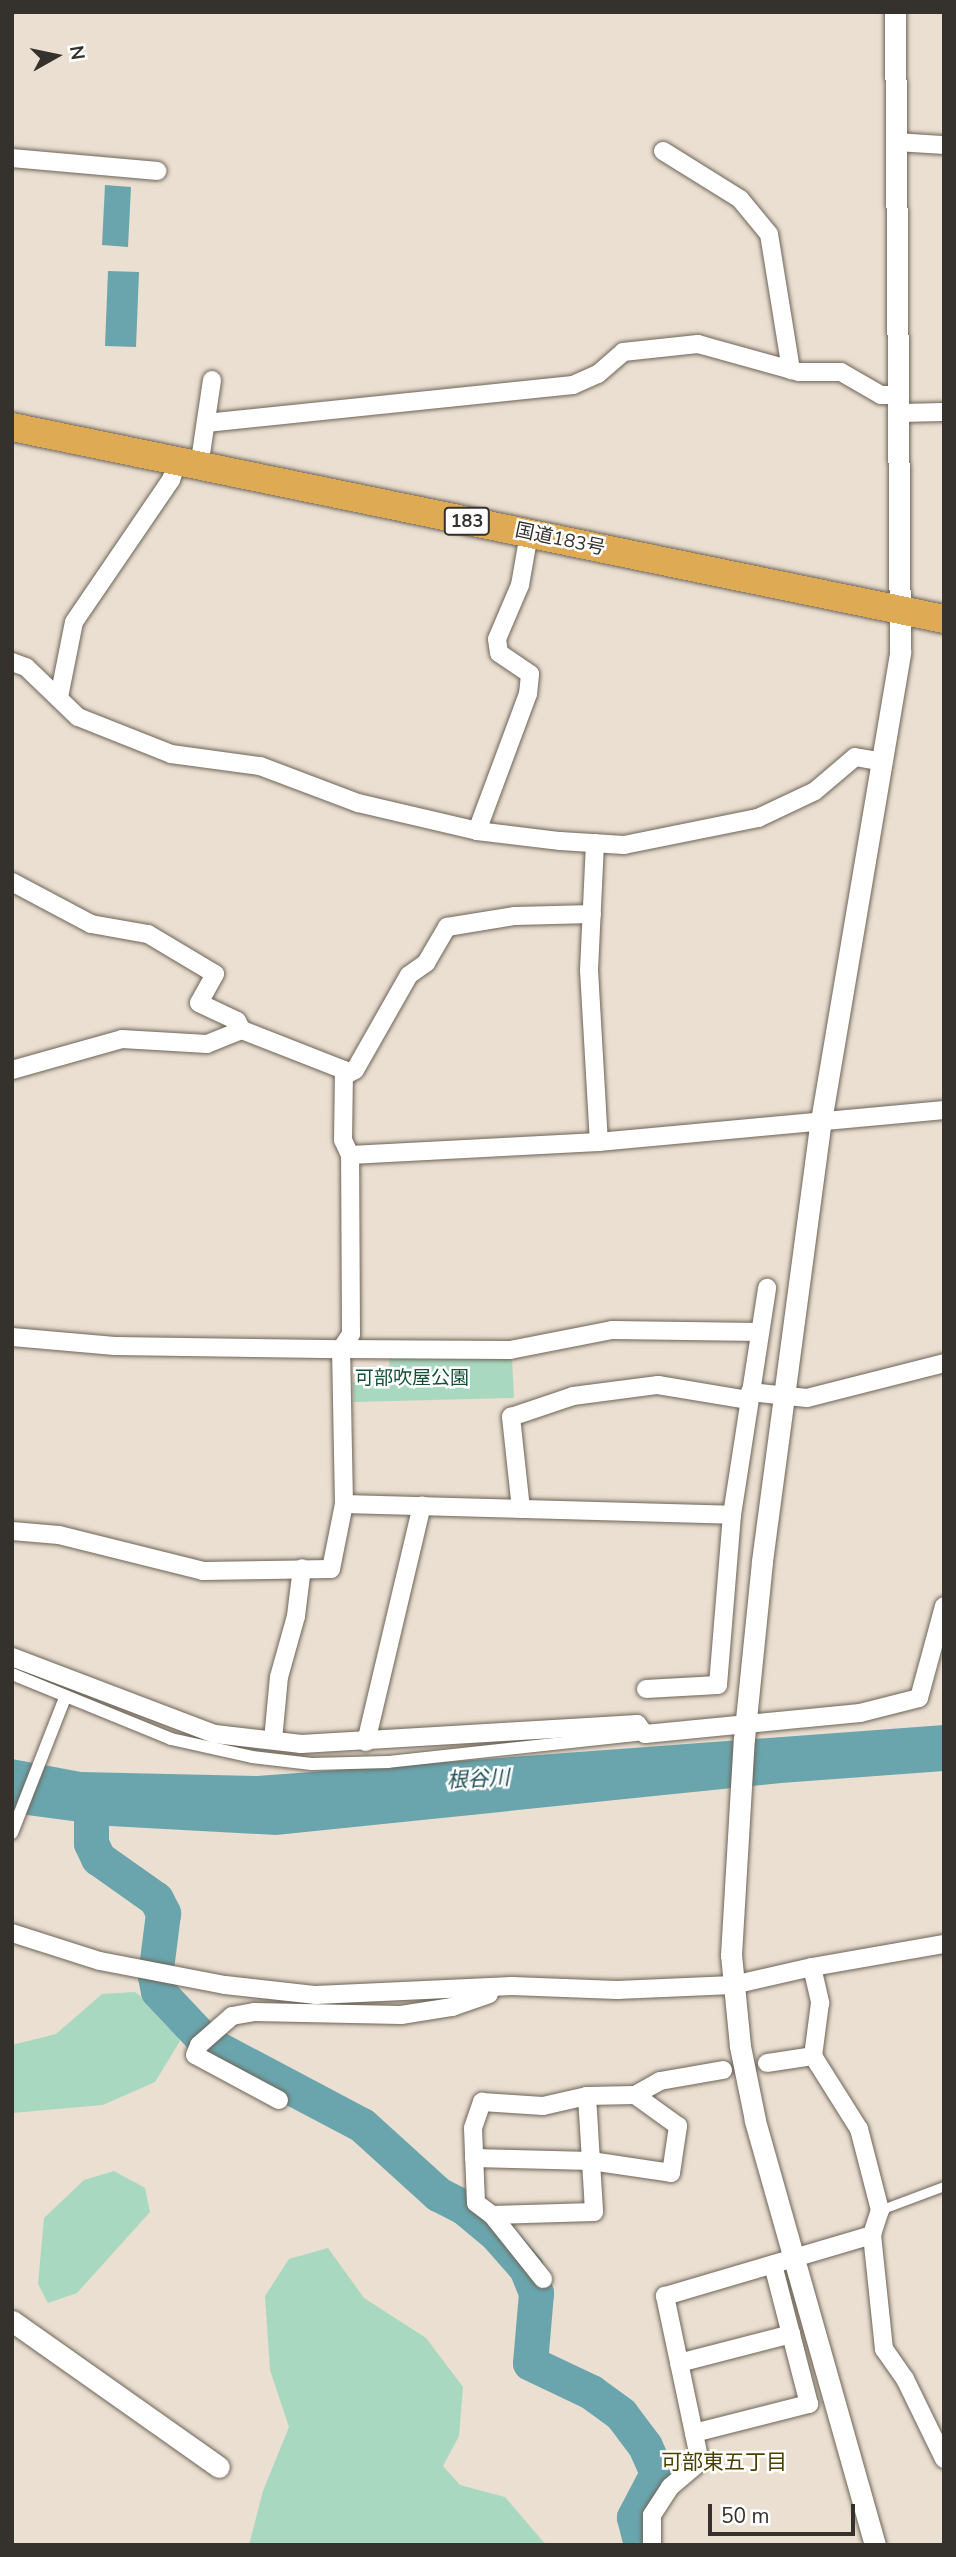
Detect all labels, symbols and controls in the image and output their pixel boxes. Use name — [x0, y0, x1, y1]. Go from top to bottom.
north arrow — [21, 21, 91, 91]
text: N — [63, 44, 91, 62]
road number: 183 — [442, 506, 491, 536]
street label: 国道183号 — [513, 519, 607, 561]
park label: 可部吹屋公園 — [355, 1368, 469, 1390]
water label: 根谷川 — [446, 1765, 510, 1793]
district label: 可部東五丁目 — [661, 2449, 787, 2475]
scale bar — [711, 2490, 858, 2534]
text: 50 m — [721, 2502, 770, 2530]

